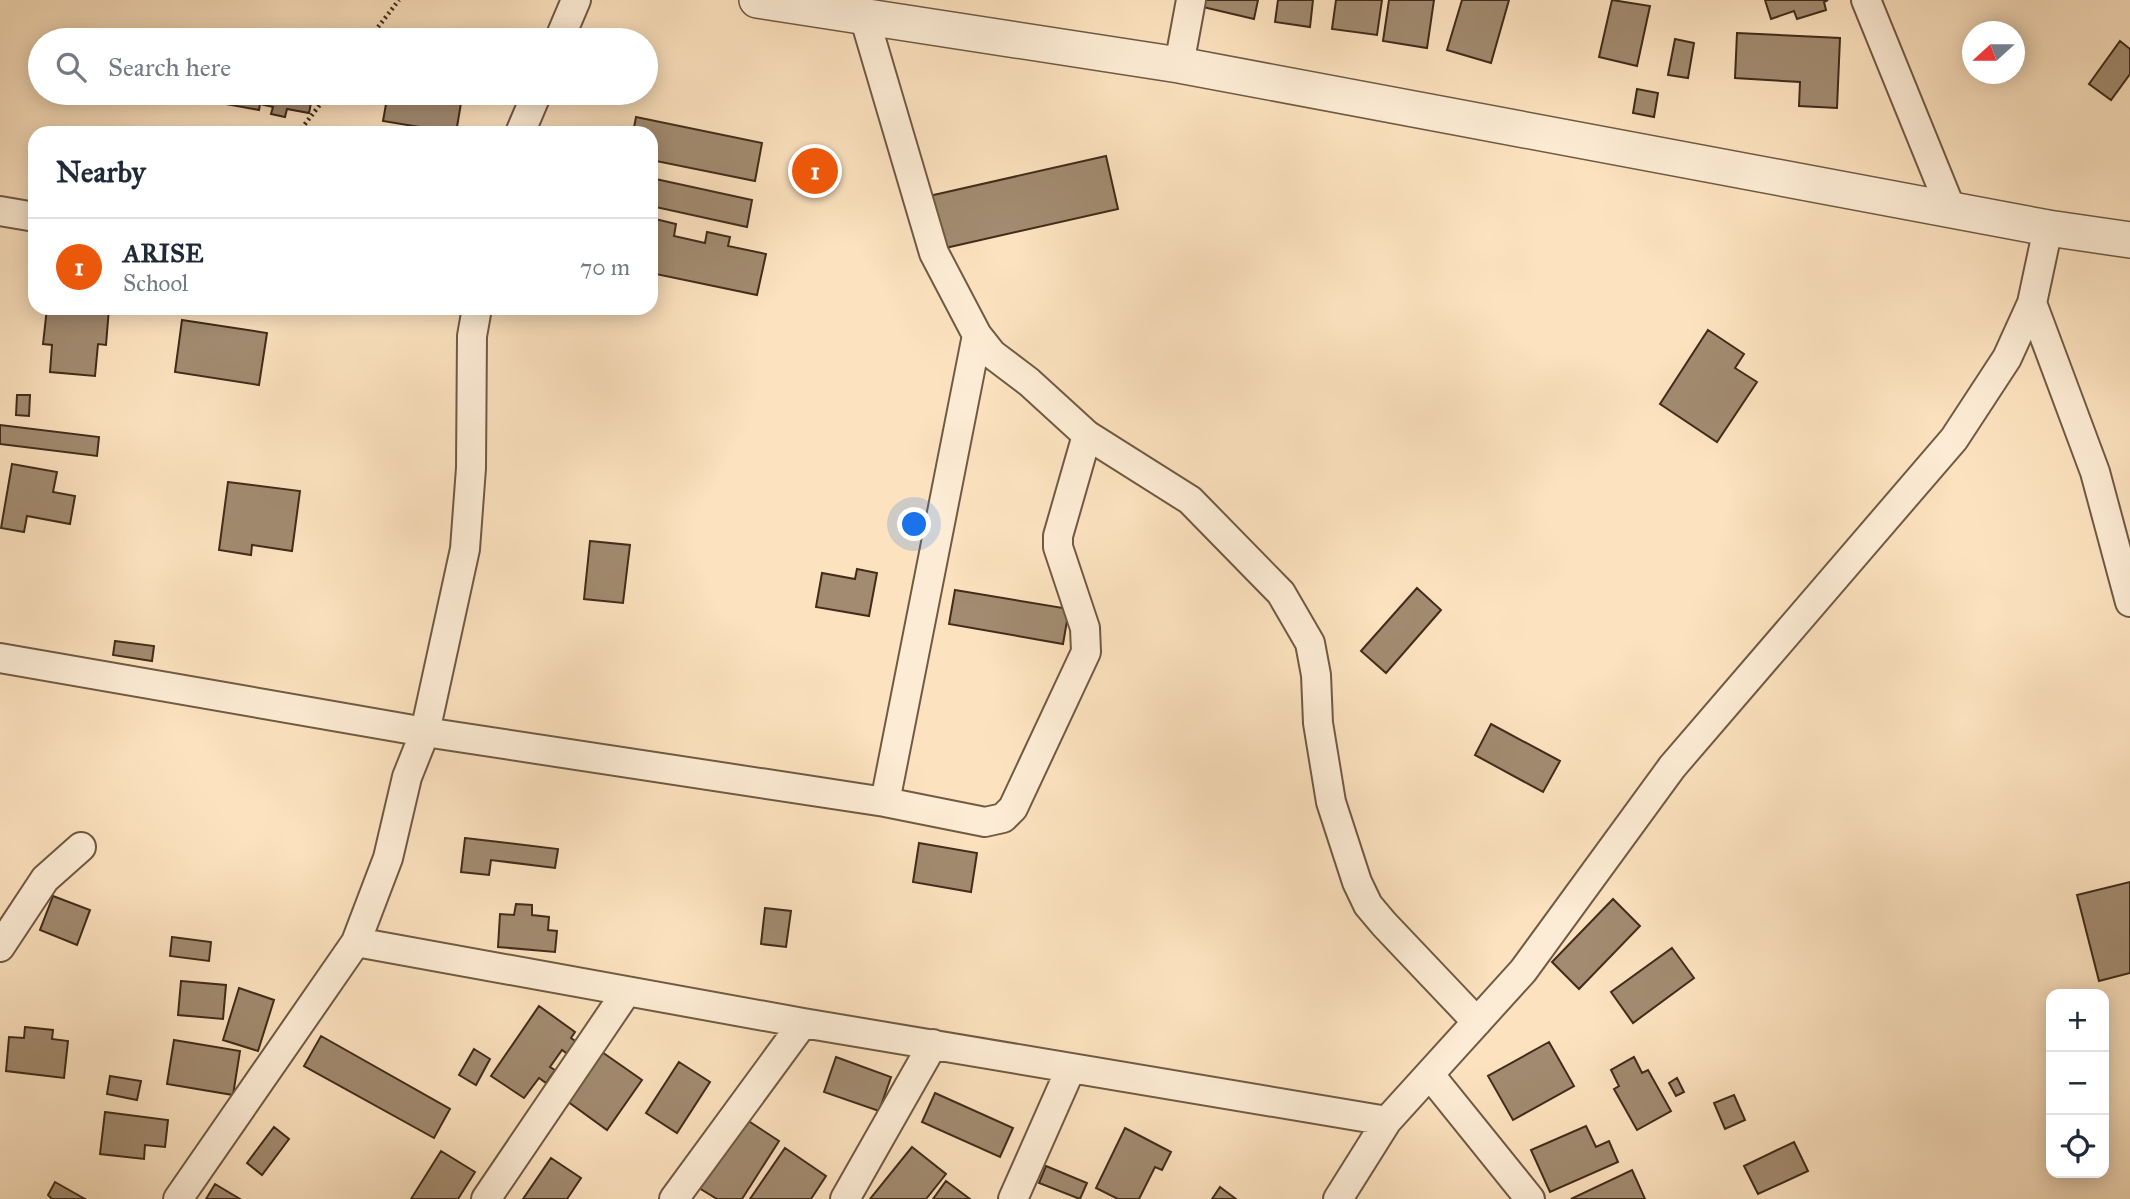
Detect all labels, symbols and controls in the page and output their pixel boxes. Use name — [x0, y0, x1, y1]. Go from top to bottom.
north arrow — [1962, 21, 2025, 84]
search box — [28, 28, 658, 105]
icon: search — [52, 48, 90, 86]
text: Search here — [108, 51, 231, 83]
pin: 1 — [792, 145, 838, 197]
text: Nearby — [56, 154, 146, 190]
text: ARISE — [123, 237, 204, 269]
text: 1 — [74, 253, 84, 281]
text: 70 m — [580, 253, 630, 281]
text: School — [123, 269, 188, 297]
your location — [897, 507, 931, 541]
map controls — [2046, 989, 2109, 1178]
button: + — [2046, 989, 2109, 1052]
button: − — [2046, 1052, 2109, 1115]
button: locate — [2046, 1115, 2109, 1178]

